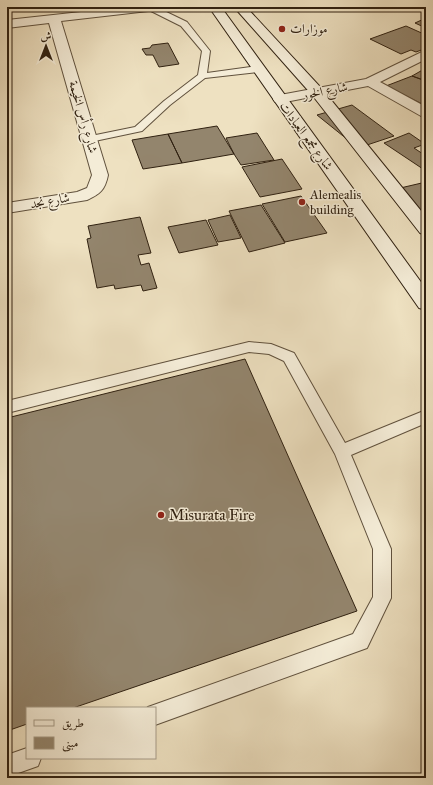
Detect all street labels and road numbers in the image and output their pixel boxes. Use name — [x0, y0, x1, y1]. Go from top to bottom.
street label: شارع رأس الخيمة — [62, 79, 102, 156]
street label: شارع الخور — [299, 79, 350, 107]
street label: شارع مجمع العيادات — [273, 99, 336, 176]
street label: شارع نجد — [29, 190, 72, 215]

